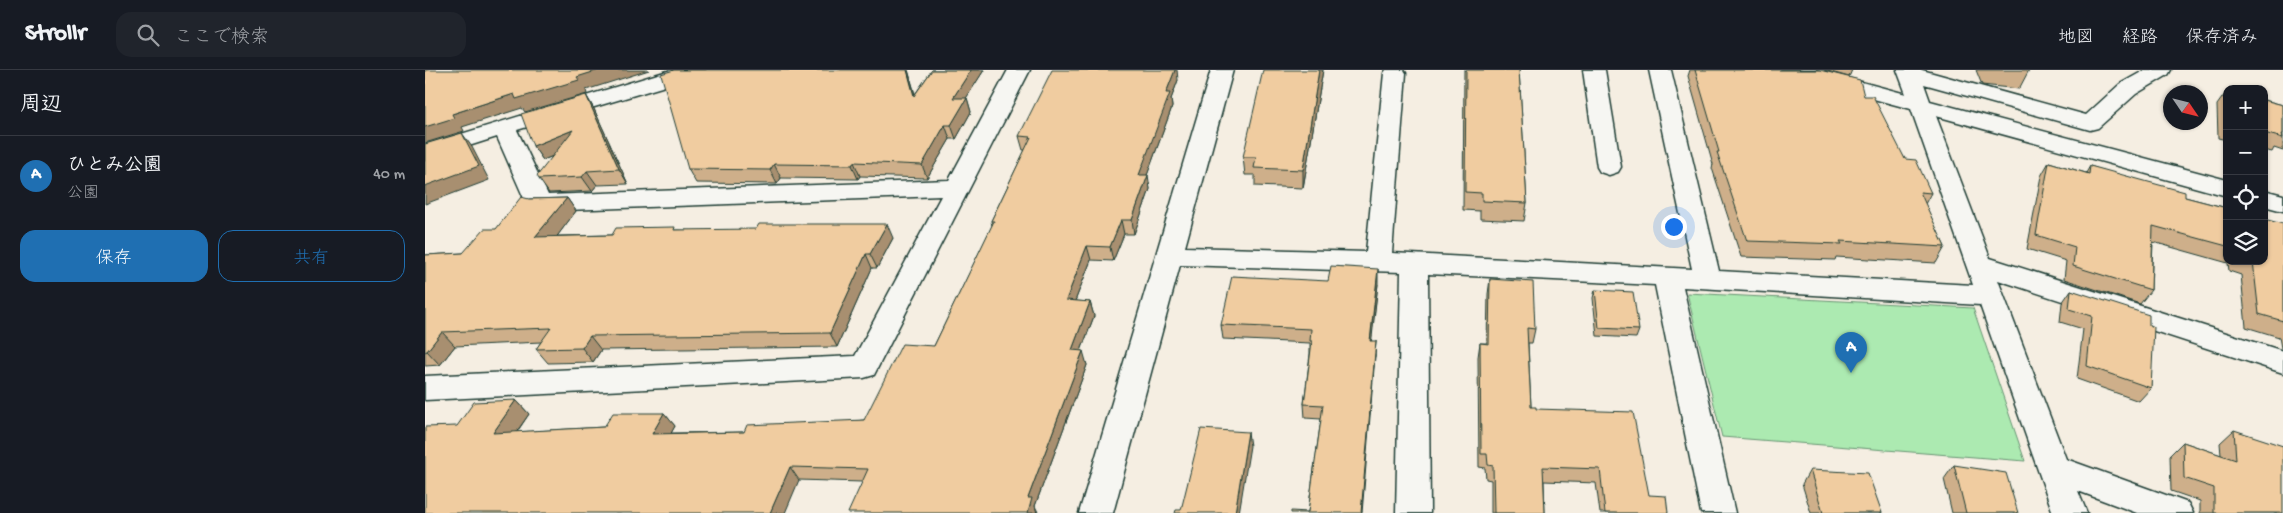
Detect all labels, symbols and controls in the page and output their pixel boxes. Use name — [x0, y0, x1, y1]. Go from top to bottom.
search box — [116, 12, 466, 57]
text: Strollr — [25, 20, 86, 49]
icon: search — [134, 21, 162, 49]
text: ここで検索 — [174, 27, 269, 50]
text: 地図 — [2058, 28, 2094, 49]
text: 経路 — [2122, 28, 2158, 49]
text: 保存済み — [2186, 28, 2258, 49]
north arrow — [2163, 85, 2208, 130]
map controls — [2223, 85, 2268, 265]
button: + — [2223, 85, 2268, 130]
text: 周辺 — [20, 94, 62, 119]
button: − — [2223, 130, 2268, 175]
text: ひとみ公園 — [67, 155, 162, 178]
text: A — [31, 166, 41, 185]
text: 40 m — [373, 166, 405, 185]
button: locate — [2223, 175, 2268, 220]
text: 公園 — [67, 185, 99, 204]
your location — [1661, 214, 1687, 240]
button: layers — [2223, 220, 2268, 265]
button: 保存 — [20, 230, 208, 282]
button: 共有 — [218, 230, 405, 282]
pin: A — [1835, 332, 1867, 373]

